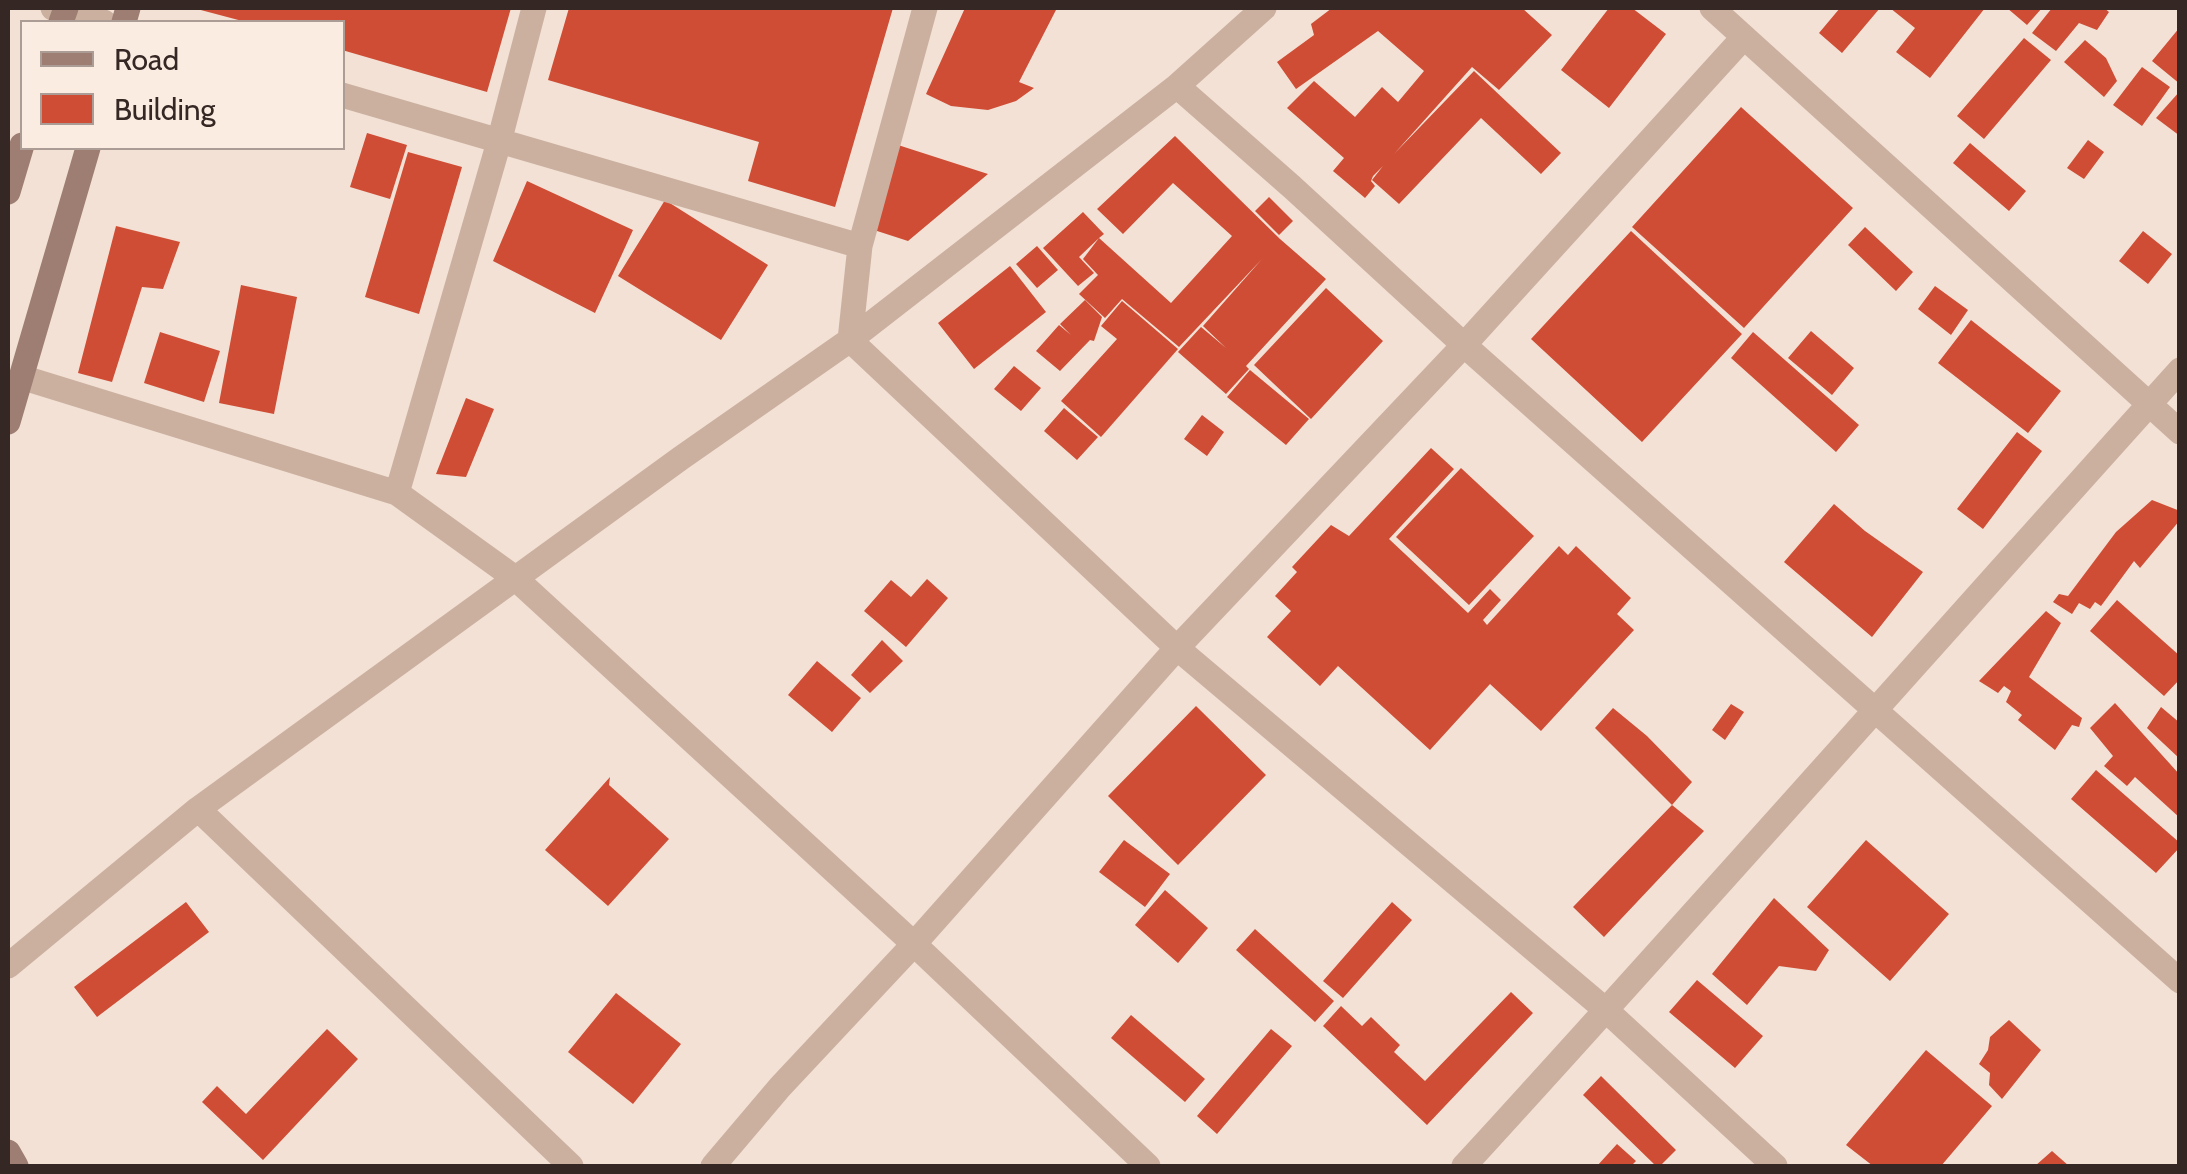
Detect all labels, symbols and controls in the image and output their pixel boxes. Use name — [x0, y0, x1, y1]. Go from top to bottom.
legend — [20, 20, 345, 150]
text: Road — [114, 41, 179, 78]
text: Building — [114, 91, 216, 128]

